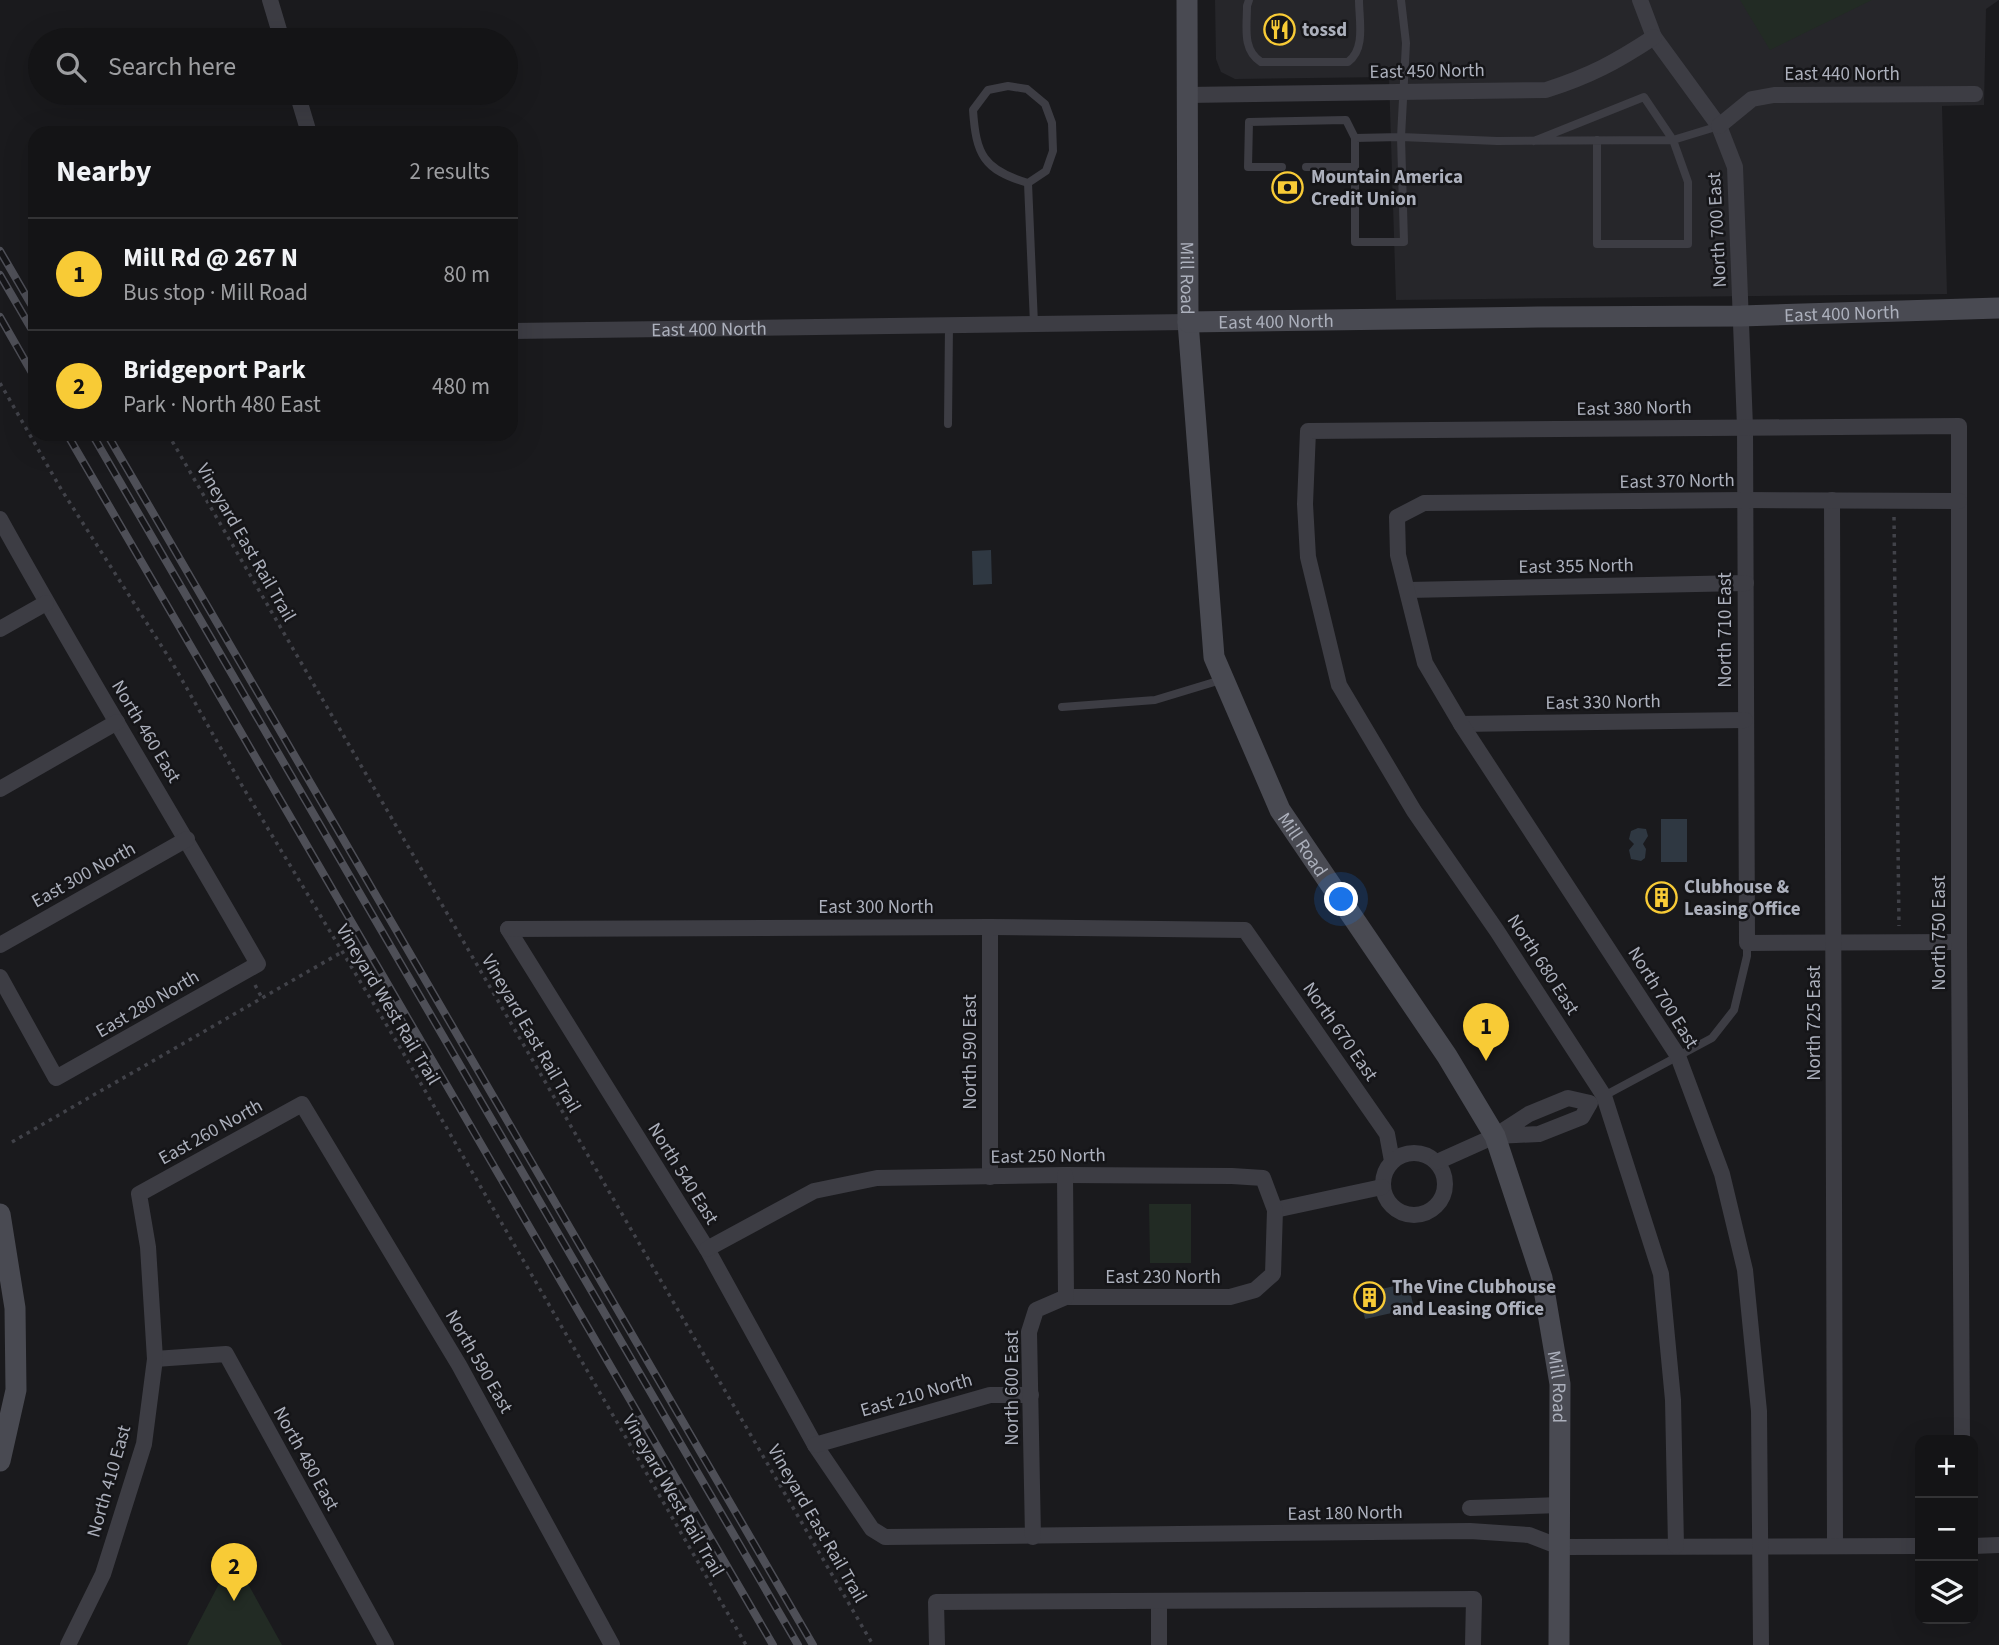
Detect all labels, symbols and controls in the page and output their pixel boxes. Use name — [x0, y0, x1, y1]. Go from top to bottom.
restaurant icon: tossd — [1262, 12, 1296, 46]
place label: tossd — [1302, 17, 1347, 44]
search box — [28, 28, 518, 105]
icon: search — [52, 48, 90, 86]
text: Search here — [108, 48, 236, 85]
street label: East 450 North — [1369, 57, 1485, 86]
street label: East 440 North — [1784, 61, 1900, 88]
text: Nearby — [56, 150, 151, 193]
text: 2 results — [410, 155, 490, 188]
place label: Mountain America Credit Union — [1311, 164, 1463, 213]
bank icon: Mountain America Credit Union — [1271, 170, 1305, 204]
street label: North 700 East — [1701, 171, 1734, 288]
text: Mill Rd @ 267 N — [123, 239, 298, 276]
street label: Mill Road — [1173, 242, 1200, 314]
text: 1 — [73, 258, 85, 291]
text: 80 m — [443, 258, 490, 291]
text: Bus stop · Mill Road — [123, 276, 308, 309]
street label: East 400 North — [1784, 299, 1900, 330]
street label: East 400 North — [1218, 308, 1334, 337]
street label: East 400 North — [651, 316, 767, 344]
text: Bridgeport Park — [123, 351, 306, 388]
text: 2 — [73, 370, 85, 403]
text: 480 m — [432, 370, 490, 403]
text: Park · North 480 East — [123, 388, 321, 421]
street label: East 380 North — [1576, 394, 1692, 423]
street label: Vineyard East Rail Trail — [189, 459, 302, 627]
street label: East 370 North — [1619, 467, 1735, 496]
street label: East 355 North — [1518, 552, 1634, 581]
street label: North 710 East — [1712, 572, 1739, 688]
street label: North 460 East — [104, 675, 187, 789]
street label: East 330 North — [1545, 688, 1661, 717]
street label: Mill Road — [1270, 807, 1334, 883]
street label: East 300 North — [27, 836, 141, 915]
place label: Clubhouse & Leasing Office — [1684, 874, 1801, 923]
street label: North 750 East — [1926, 875, 1953, 991]
building icon: Clubhouse & Leasing Office — [1644, 880, 1678, 914]
your location — [1324, 882, 1358, 916]
street label: East 300 North — [818, 894, 934, 921]
street label: North 680 East — [1500, 909, 1586, 1021]
street label: Vineyard West Rail Trail — [329, 919, 447, 1091]
street label: North 700 East — [1621, 942, 1705, 1054]
street label: Vineyard East Rail Trail — [474, 950, 587, 1118]
street label: East 280 North — [91, 964, 204, 1045]
street label: North 725 East — [1801, 965, 1828, 1081]
street label: North 670 East — [1296, 977, 1384, 1087]
street label: North 590 East — [957, 994, 984, 1110]
pin: 1 — [1463, 1003, 1509, 1061]
street label: East 260 North — [154, 1093, 268, 1172]
street label: North 540 East — [641, 1118, 725, 1230]
street label: East 250 North — [990, 1142, 1106, 1171]
street label: East 230 North — [1105, 1264, 1221, 1291]
place label: The Vine Clubhouse and Leasing Office — [1392, 1274, 1556, 1323]
building icon: The Vine Clubhouse and Leasing Office — [1352, 1280, 1386, 1314]
street label: North 590 East — [438, 1305, 520, 1419]
street label: North 600 East — [999, 1330, 1026, 1446]
street label: Mill Road — [1540, 1349, 1572, 1423]
street label: East 210 North — [857, 1367, 976, 1424]
street label: North 480 East — [266, 1402, 346, 1516]
street label: Vineyard West Rail Trail — [615, 1410, 730, 1582]
street label: North 410 East — [81, 1422, 138, 1541]
map controls — [1915, 1435, 1978, 1624]
button: + — [1915, 1435, 1978, 1498]
street label: Vineyard East Rail Trail — [760, 1440, 873, 1608]
button: − — [1915, 1498, 1978, 1561]
street label: East 180 North — [1287, 1499, 1403, 1528]
pin: 2 — [211, 1543, 257, 1601]
button: layers — [1915, 1561, 1978, 1624]

